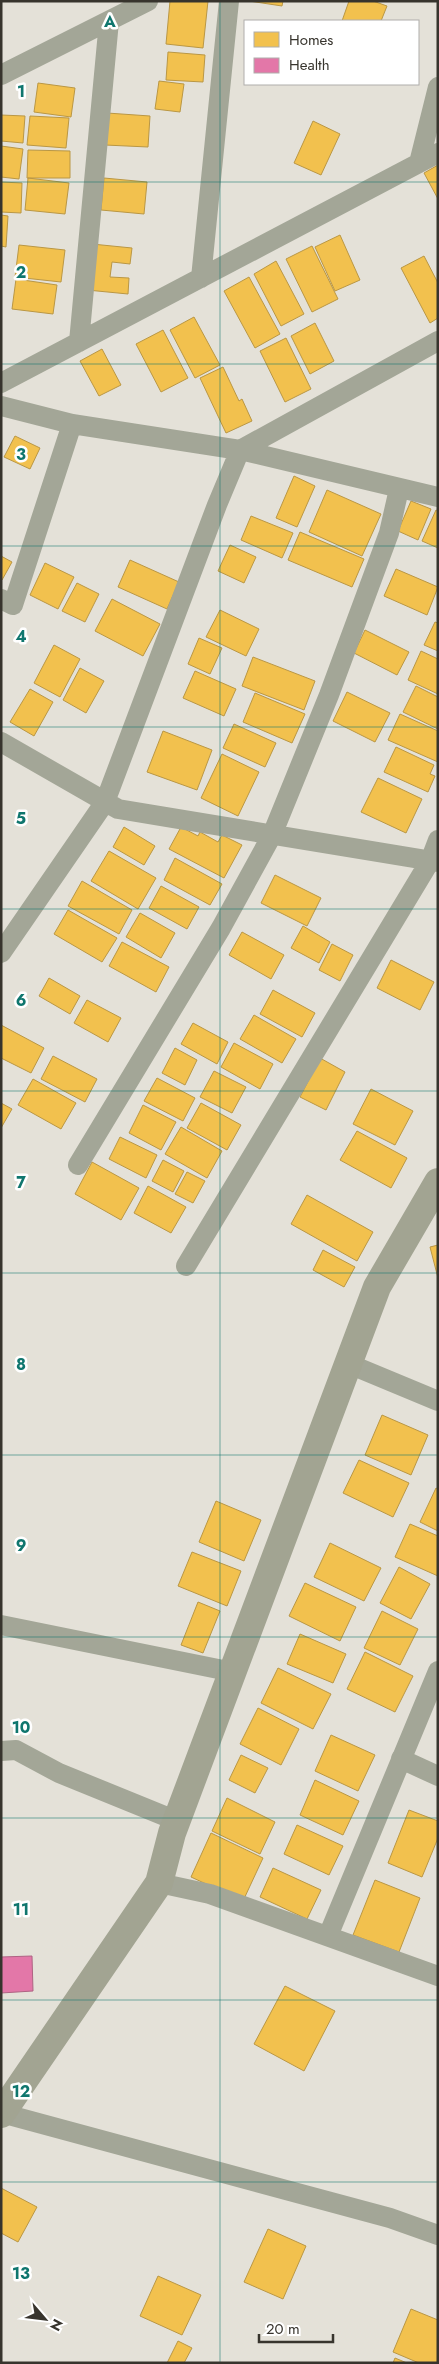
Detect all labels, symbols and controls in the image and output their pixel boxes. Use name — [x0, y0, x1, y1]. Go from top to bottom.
text: A — [103, 10, 116, 33]
legend — [244, 20, 419, 85]
text: Homes — [289, 29, 333, 51]
text: Health — [289, 54, 330, 76]
text: 1 — [17, 80, 25, 103]
text: 2 — [16, 261, 26, 284]
text: 3 — [16, 443, 26, 466]
text: 4 — [15, 625, 27, 648]
text: 5 — [16, 807, 26, 830]
text: 6 — [16, 989, 26, 1012]
text: 7 — [16, 1171, 26, 1194]
text: 8 — [16, 1353, 26, 1376]
text: 9 — [16, 1534, 26, 1557]
text: 10 — [12, 1716, 30, 1739]
text: 11 — [13, 1898, 29, 1921]
text: 12 — [12, 2080, 30, 2103]
text: 13 — [12, 2262, 30, 2285]
north arrow — [20, 2294, 70, 2344]
scale bar — [259, 2312, 333, 2344]
text: N — [45, 2315, 68, 2335]
text: 20 m — [266, 2318, 300, 2340]

